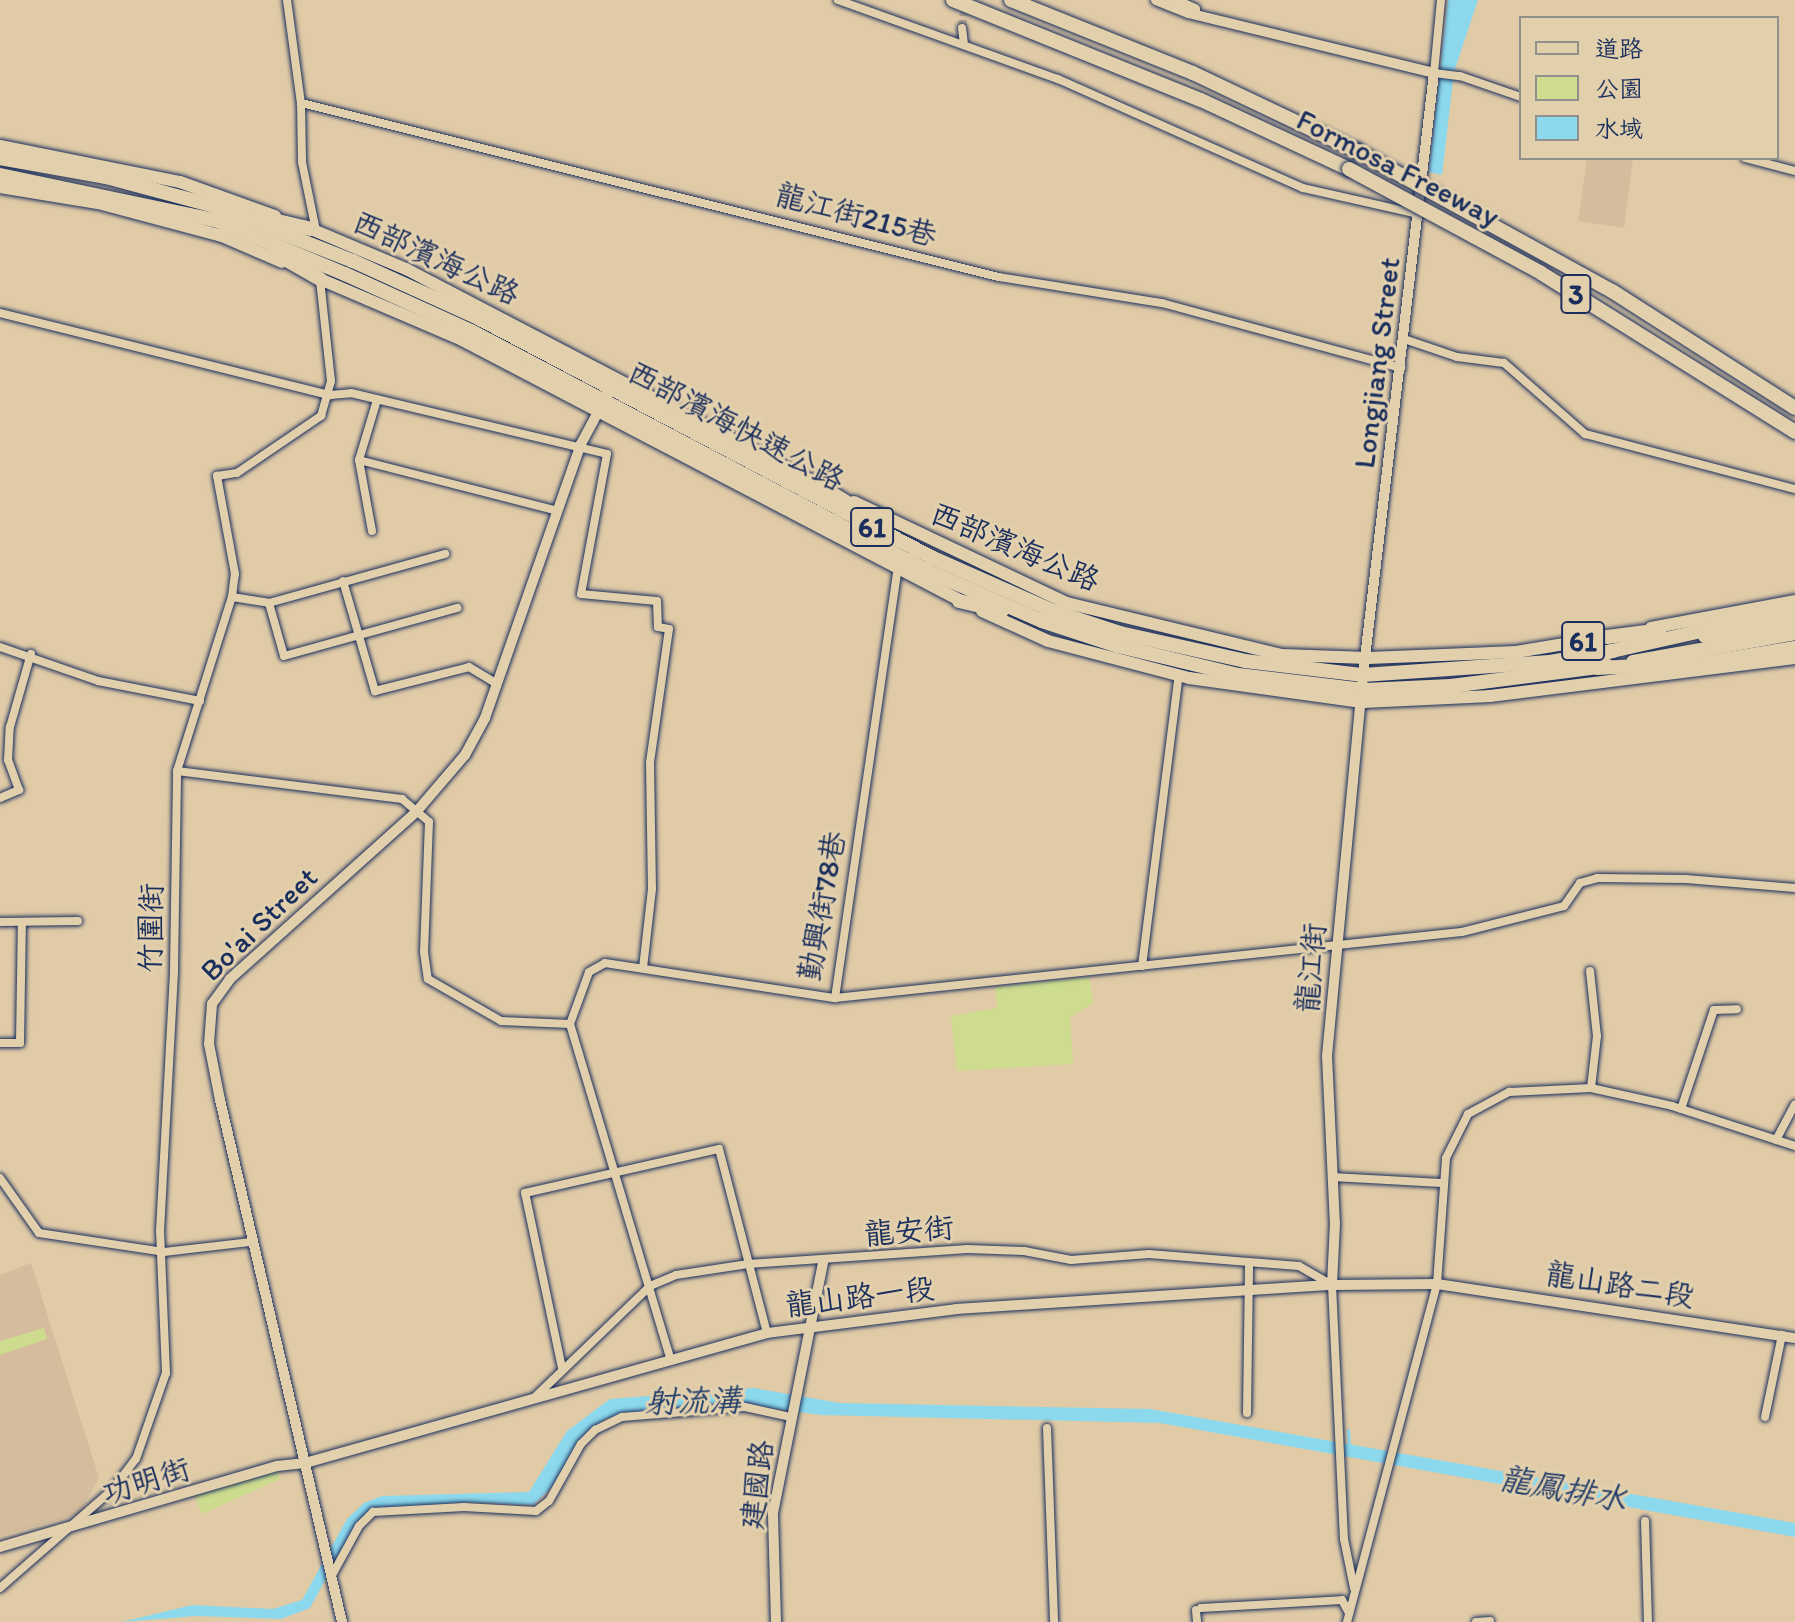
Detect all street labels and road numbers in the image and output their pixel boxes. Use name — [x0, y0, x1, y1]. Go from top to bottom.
street label: Formosa Freeway — [1291, 101, 1505, 235]
street label: 龍江街215巷 — [771, 176, 941, 254]
street label: 西部濱海公路 — [347, 204, 525, 312]
street label: Longjiang Street — [1346, 256, 1408, 470]
road number: 3 — [1560, 270, 1592, 318]
street label: 西部濱海快速公路 — [622, 354, 850, 498]
street label: 西部濱海公路 — [925, 495, 1105, 599]
road number: 61 — [850, 503, 894, 551]
road number: 61 — [1561, 617, 1605, 665]
street label: 勤興街78巷 — [791, 828, 853, 984]
street label: Bo'ai Street — [193, 859, 325, 989]
street label: 竹圍街 — [132, 883, 170, 973]
street label: 龍江街 — [1289, 922, 1333, 1014]
street label: 龍安街 — [863, 1209, 955, 1253]
street label: 龍山路二段 — [1543, 1255, 1697, 1315]
street label: 龍山路一段 — [783, 1270, 937, 1324]
street label: 建國路 — [734, 1438, 780, 1532]
street label: 功明街 — [98, 1451, 194, 1511]

